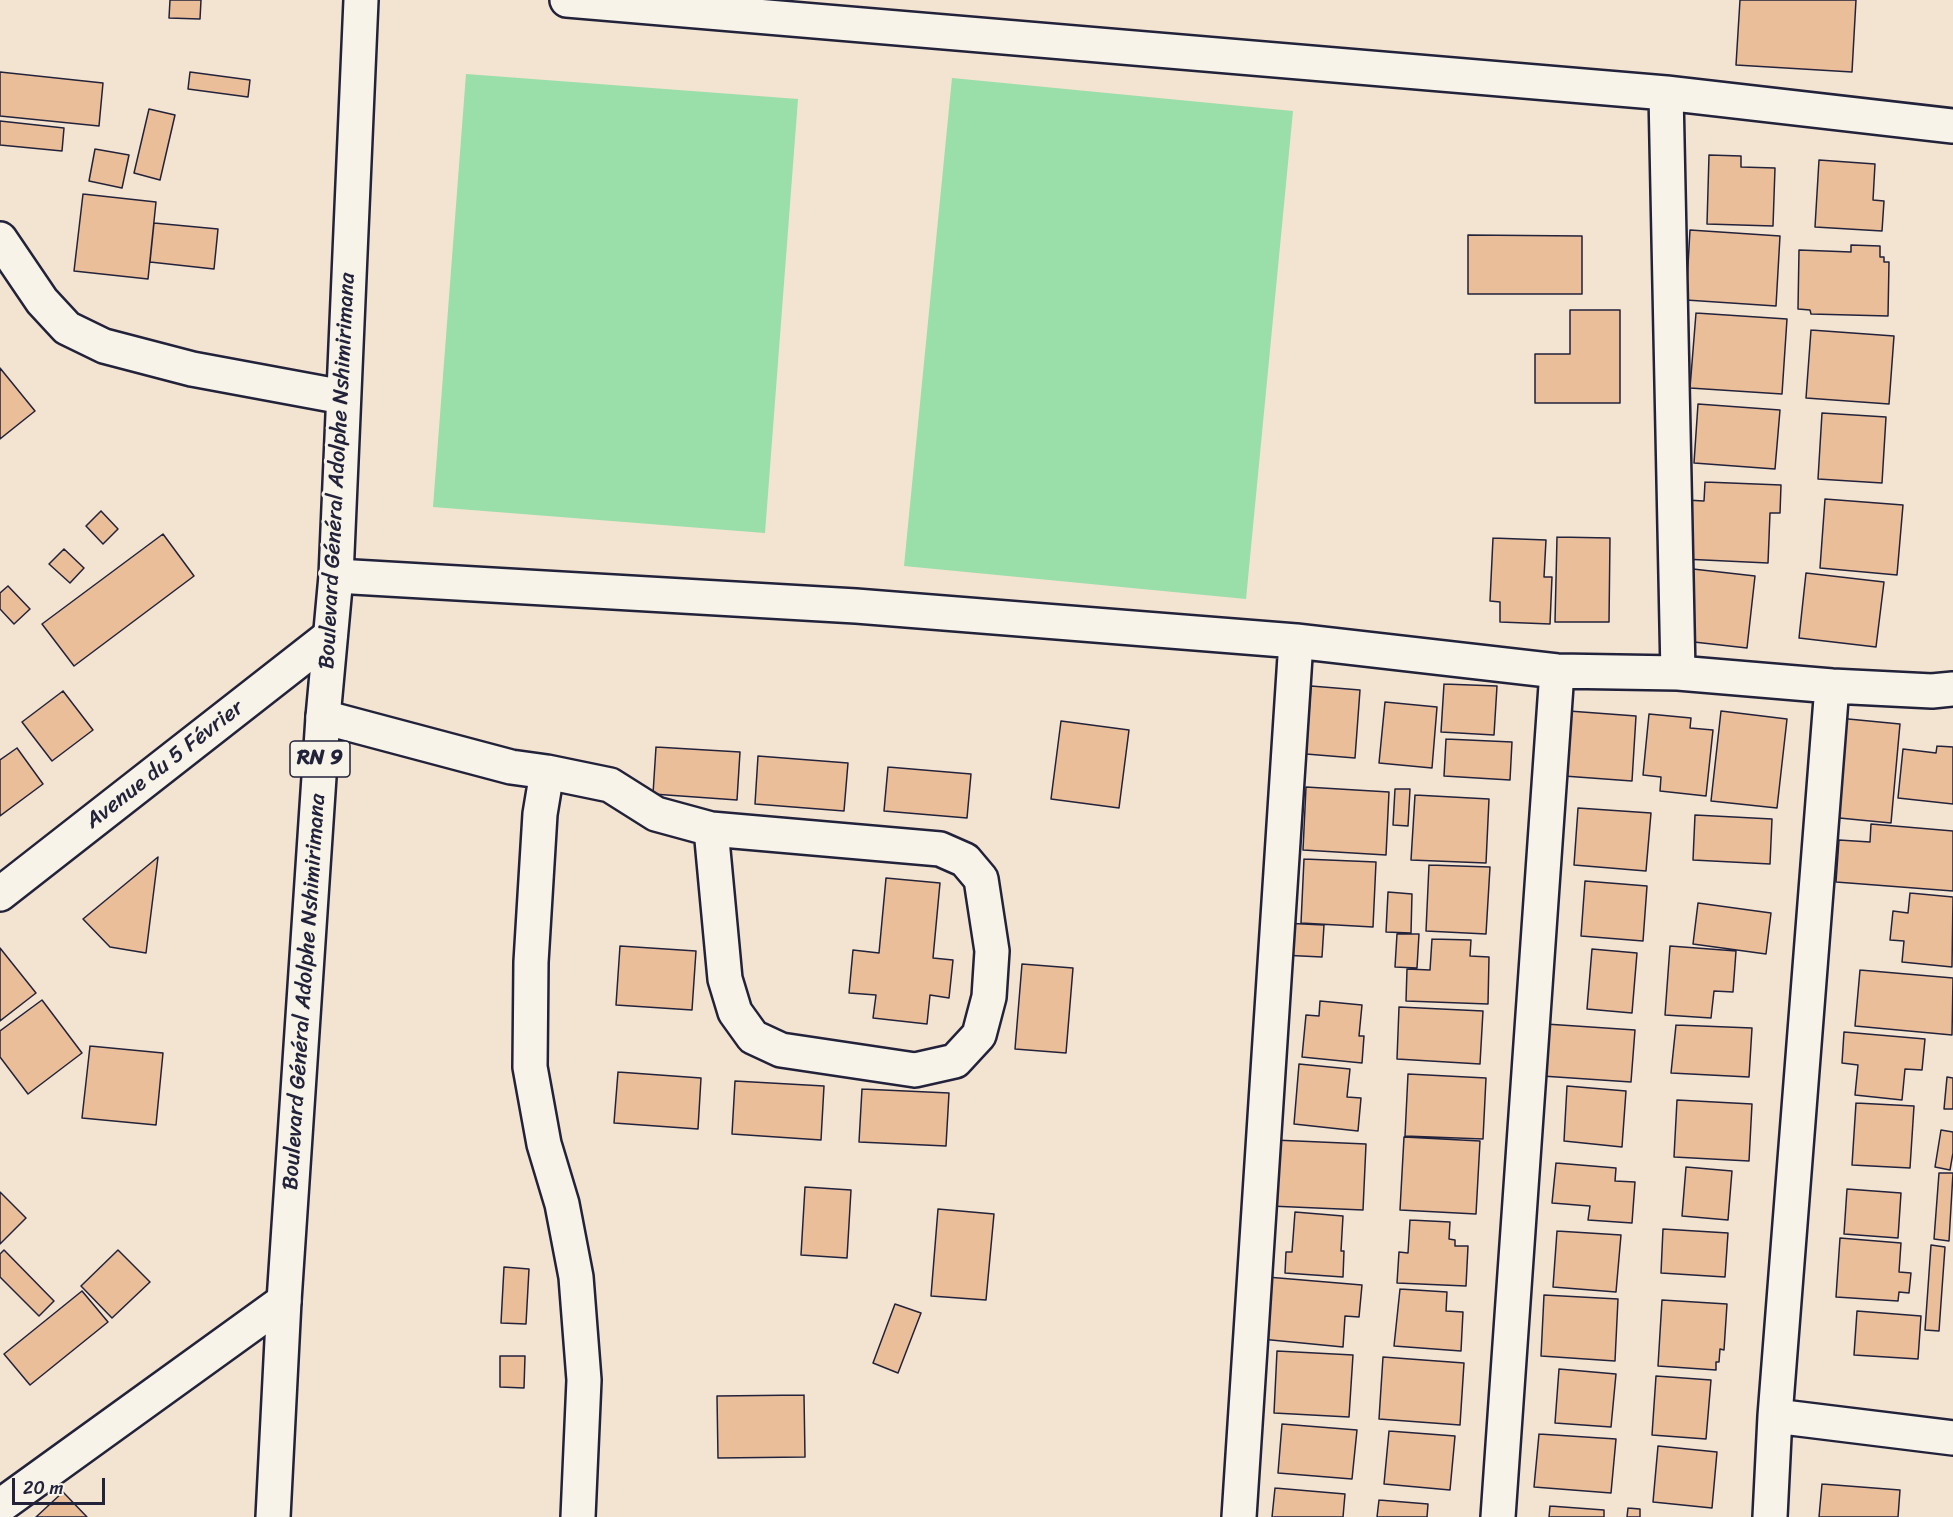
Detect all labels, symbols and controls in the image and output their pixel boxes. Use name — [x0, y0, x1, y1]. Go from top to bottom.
street label: Boulevard Général Adolphe Nshimirimana — [314, 272, 362, 670]
street label: Avenue du 5 Février — [81, 695, 249, 835]
road number: RN 9 — [290, 741, 350, 777]
street label: Boulevard Général Adolphe Nshimirimana — [278, 793, 332, 1191]
scale bar — [15, 1466, 108, 1504]
text: 20 m — [23, 1472, 63, 1504]

